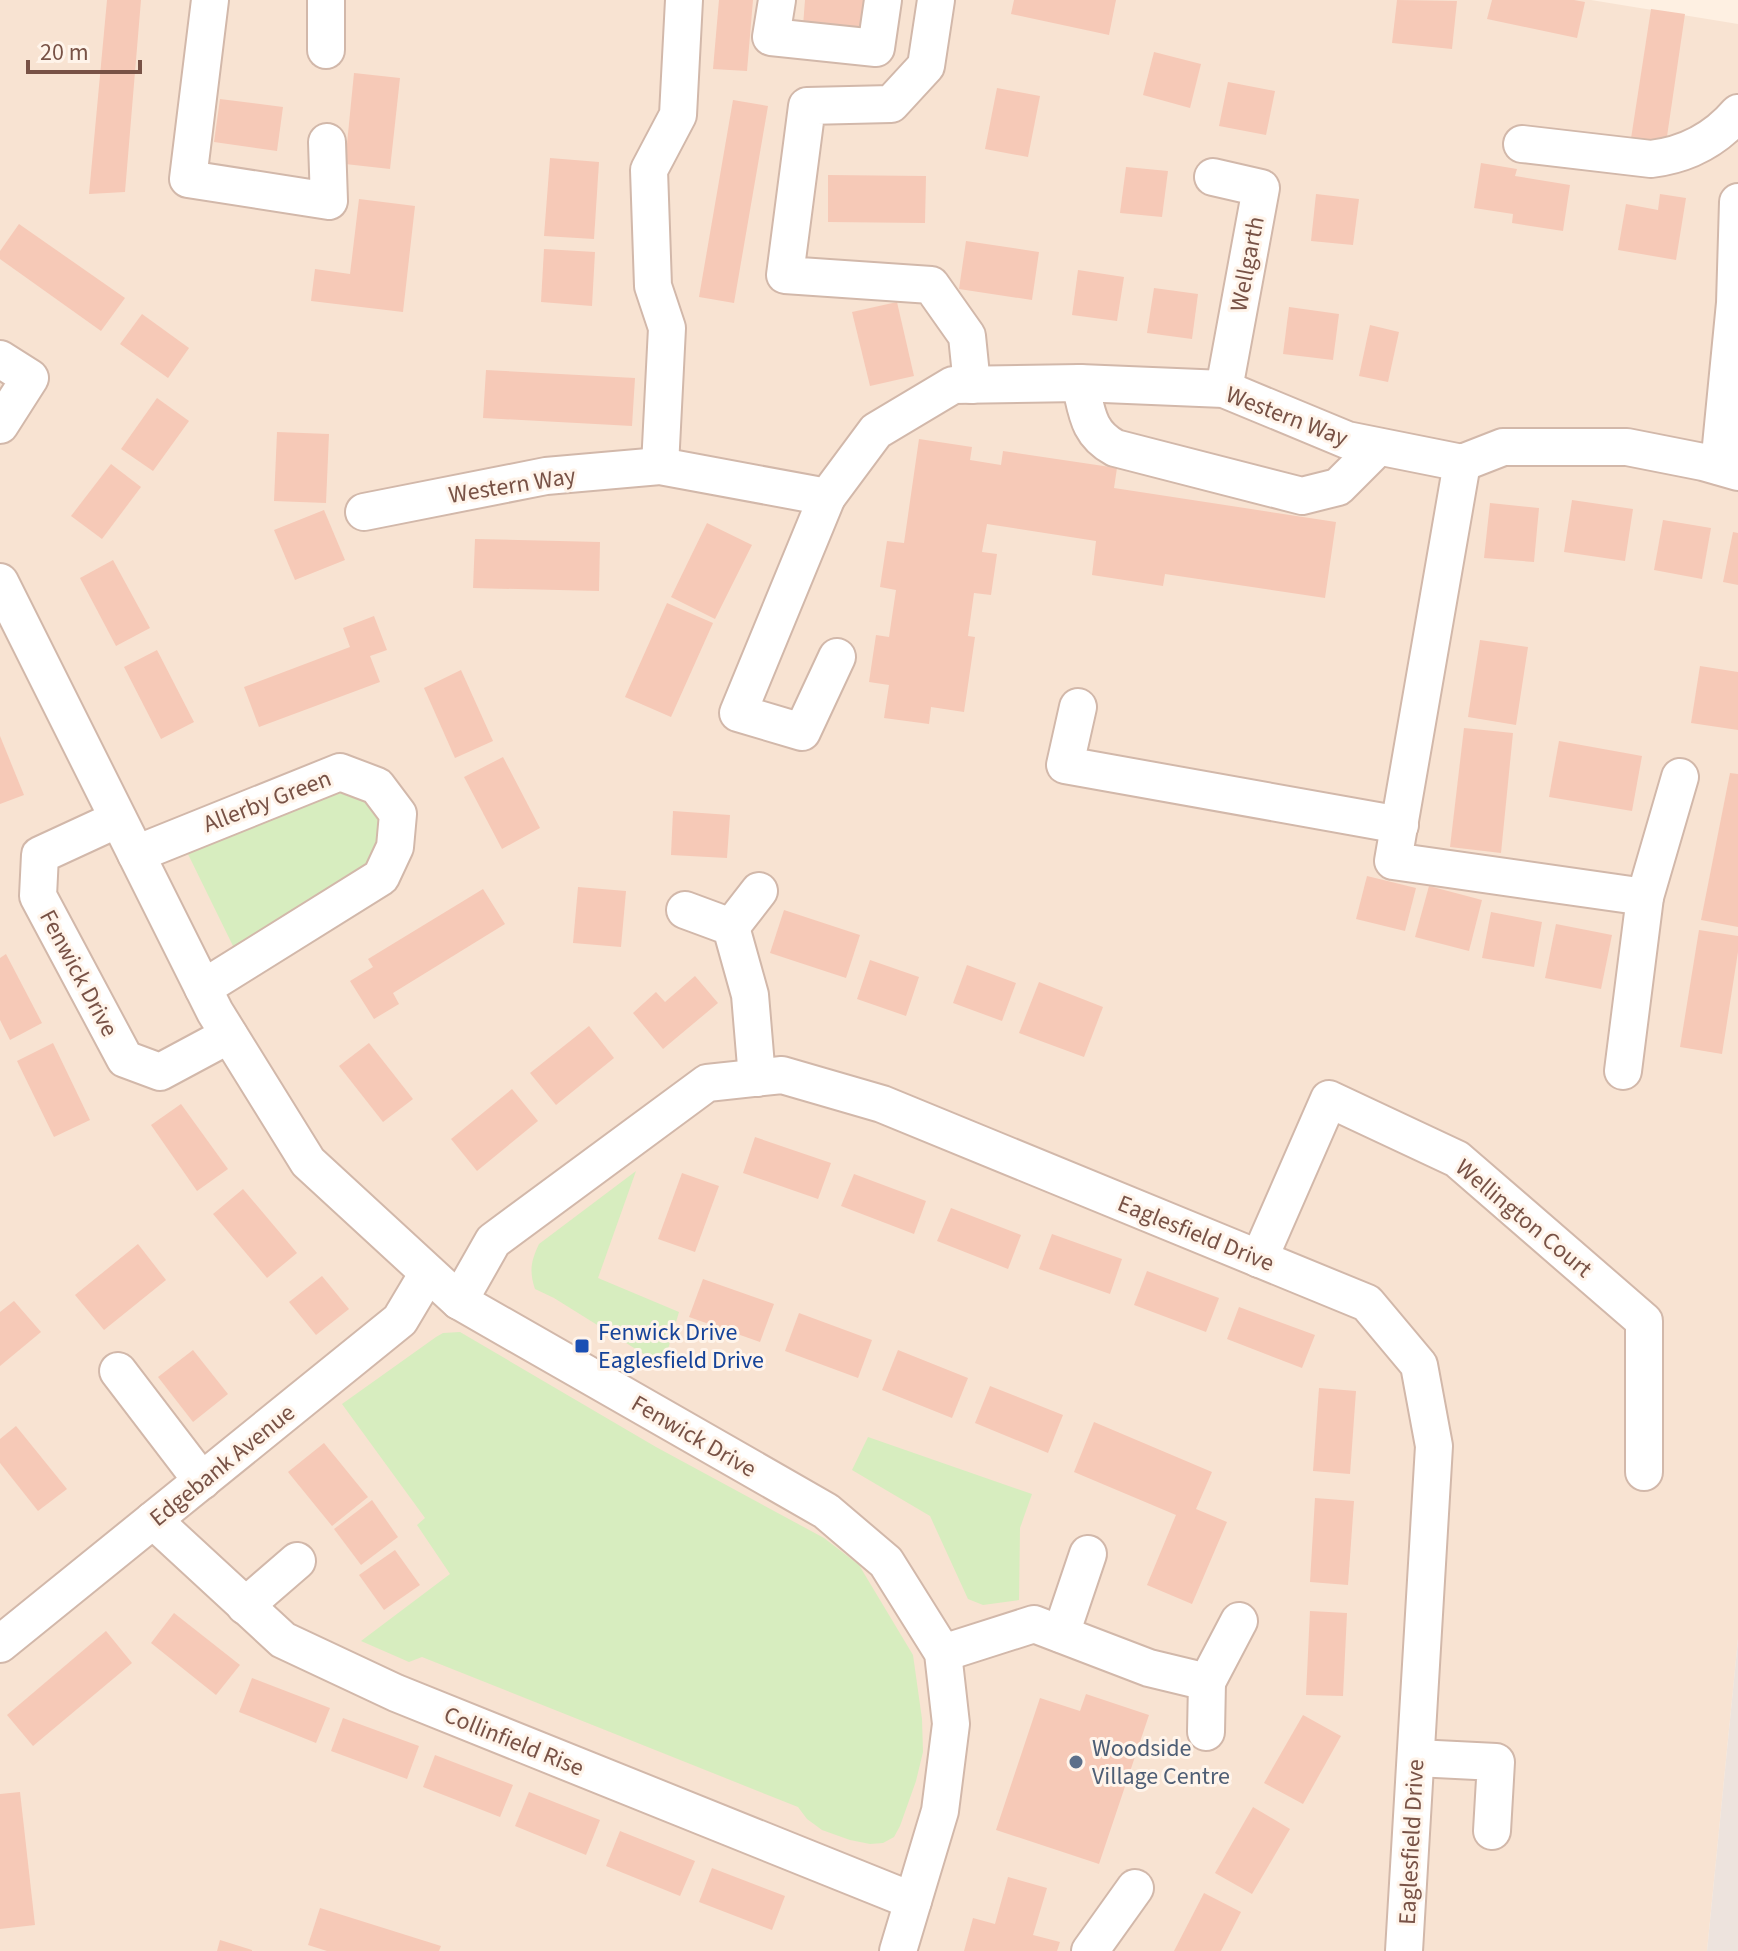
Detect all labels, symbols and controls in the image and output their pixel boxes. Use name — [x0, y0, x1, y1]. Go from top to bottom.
scale bar — [28, 24, 140, 74]
text: 20 m — [40, 35, 89, 70]
street label: Wellgarth — [1221, 213, 1274, 315]
street label: Western Way — [1221, 377, 1353, 456]
street label: Western Way — [446, 458, 578, 513]
street label: Allerby Green — [198, 761, 336, 842]
street label: Fenwick Drive — [30, 903, 127, 1043]
street label: Wellington Court — [1448, 1151, 1600, 1286]
street label: Eaglesfield Drive — [1112, 1186, 1279, 1281]
place label: Fenwick Drive Eaglesfield Drive — [598, 1315, 764, 1378]
marker: Fenwick Drive Eaglesfield Drive — [573, 1337, 591, 1355]
street label: Fenwick Drive — [625, 1386, 763, 1486]
street label: Edgebank Avenue — [142, 1396, 303, 1535]
street label: Collinfield Rise — [438, 1697, 589, 1786]
place label: Woodside Village Centre — [1092, 1731, 1230, 1794]
marker: Woodside Village Centre — [1067, 1753, 1085, 1771]
street label: Eaglesfield Drive — [1390, 1758, 1433, 1926]

